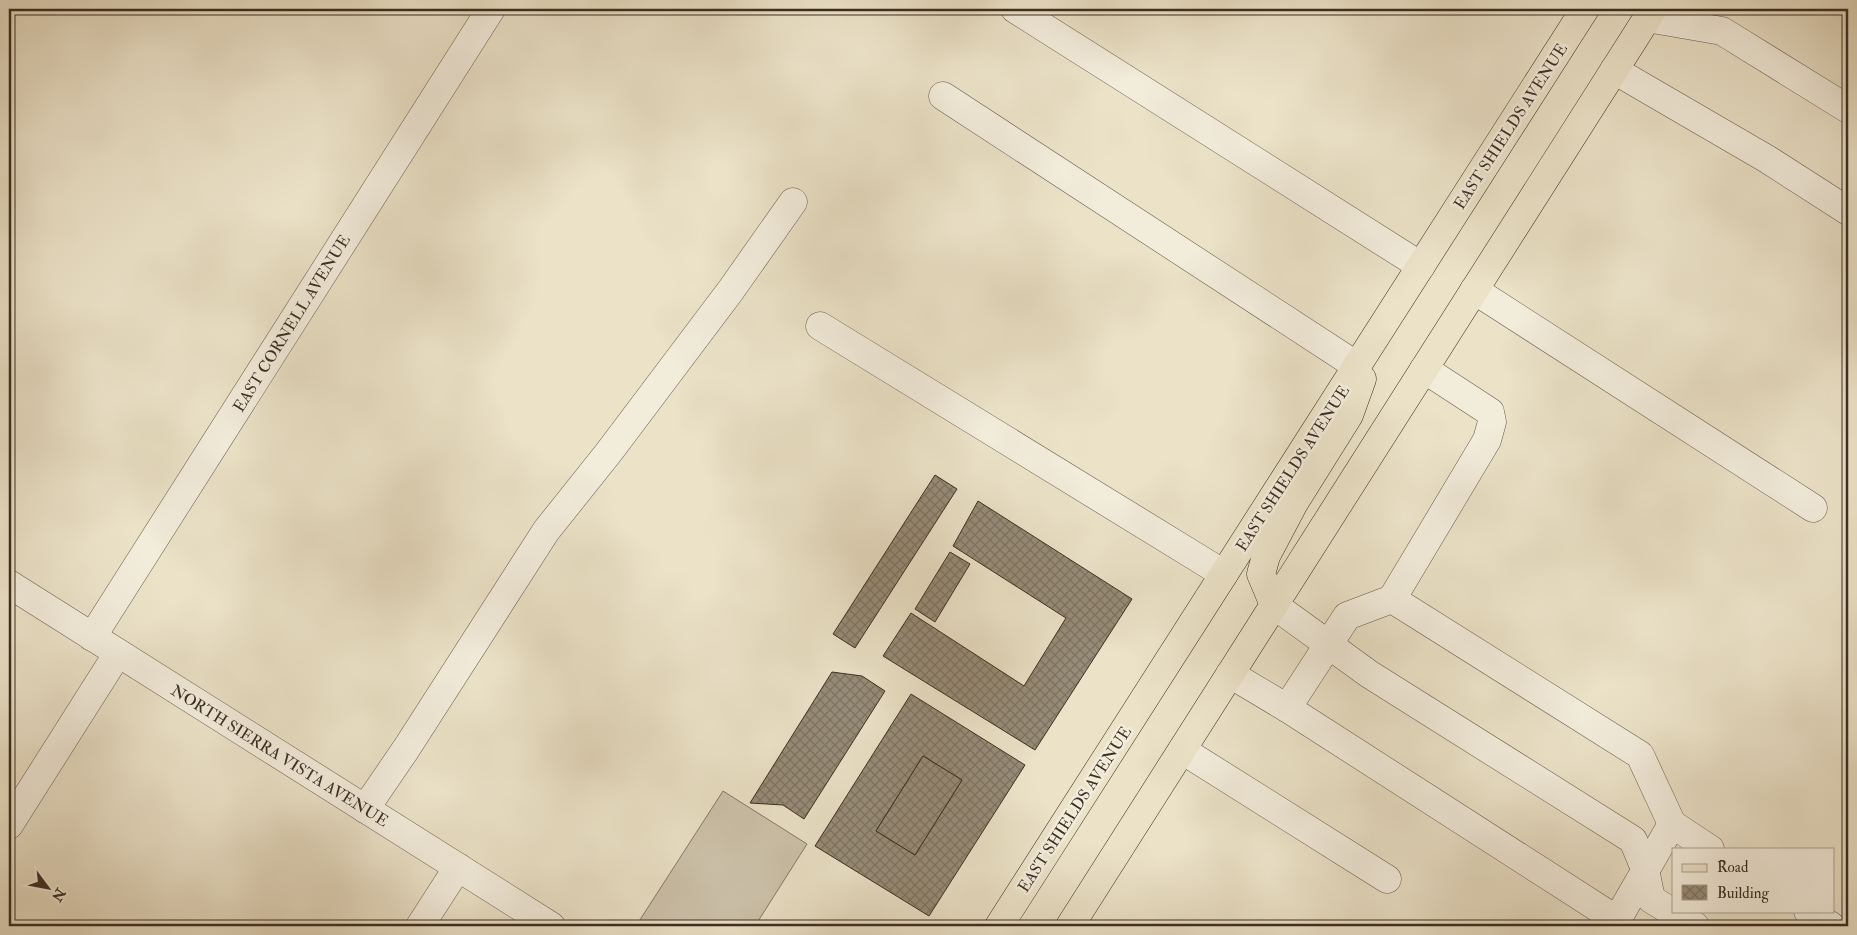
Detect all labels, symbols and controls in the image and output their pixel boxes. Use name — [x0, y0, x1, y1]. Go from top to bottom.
street label: EAST SHIELDS AVENUE — [1450, 40, 1572, 213]
street label: EAST CORNELL AVENUE — [229, 231, 355, 416]
street label: EAST SHIELDS AVENUE — [1232, 382, 1354, 555]
street label: NORTH SIERRA VISTA AVENUE — [167, 680, 392, 831]
street label: EAST SHIELDS AVENUE — [1014, 723, 1136, 896]
legend — [1672, 848, 1834, 912]
text: Road — [1717, 858, 1749, 877]
north arrow — [22, 862, 72, 912]
text: N — [48, 884, 70, 905]
text: Building — [1717, 884, 1769, 903]

